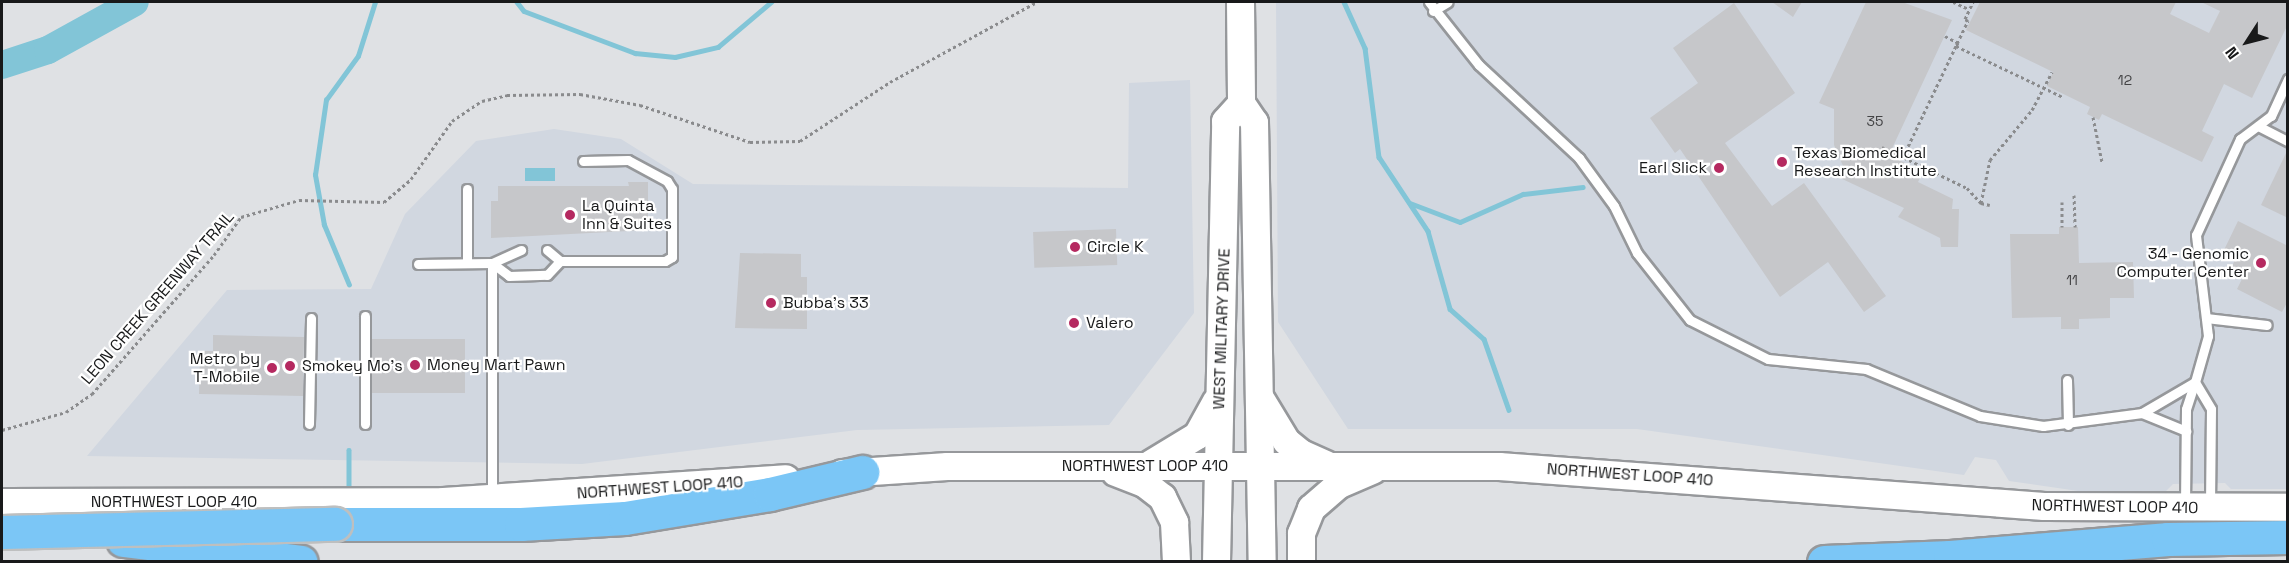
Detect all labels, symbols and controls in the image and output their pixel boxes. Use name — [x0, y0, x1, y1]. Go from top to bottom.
north arrow — [2217, 12, 2277, 72]
text: N — [2220, 42, 2244, 63]
house number: 12 — [2118, 72, 2132, 88]
house number: 35 — [1867, 113, 1883, 129]
place label: Texas Biomedical Research Institute — [1794, 143, 1937, 181]
marker: Texas Biomedical Research Institute — [1775, 155, 1789, 169]
place label: Earl Slick — [1639, 158, 1707, 178]
marker: Earl Slick — [1712, 161, 1726, 175]
place label: La Quinta Inn & Suites — [582, 196, 672, 234]
street label: LEON CREEK GREENWAY TRAIL — [78, 207, 238, 389]
marker: La Quinta Inn & Suites — [563, 208, 577, 222]
place label: Circle K — [1087, 237, 1144, 257]
marker: Circle K — [1068, 240, 1082, 254]
place label: 34 - Genomic Computer Center — [2116, 244, 2249, 282]
street label: WEST MILITARY DRIVE — [1210, 248, 1234, 410]
marker: 34 - Genomic Computer Center — [2254, 256, 2268, 270]
house number: 11 — [2066, 272, 2078, 288]
place label: Bubba's 33 — [783, 293, 869, 313]
marker: Bubba's 33 — [764, 296, 778, 310]
place label: Valero — [1086, 313, 1134, 333]
marker: Valero — [1067, 316, 1081, 330]
place label: Metro by T-Mobile — [190, 349, 260, 387]
place label: Money Mart Pawn — [427, 355, 566, 375]
place label: Smokey Mo's — [302, 356, 403, 376]
marker: Money Mart Pawn — [408, 358, 422, 372]
marker: Smokey Mo's — [283, 359, 297, 373]
marker: Metro by T-Mobile — [265, 361, 279, 375]
street label: NORTHWEST LOOP 410 — [1061, 456, 1229, 476]
street label: NORTHWEST LOOP 410 — [1546, 460, 1714, 490]
street label: NORTHWEST LOOP 410 — [576, 473, 744, 503]
street label: NORTHWEST LOOP 410 — [90, 492, 258, 512]
street label: NORTHWEST LOOP 410 — [2031, 496, 2199, 518]

